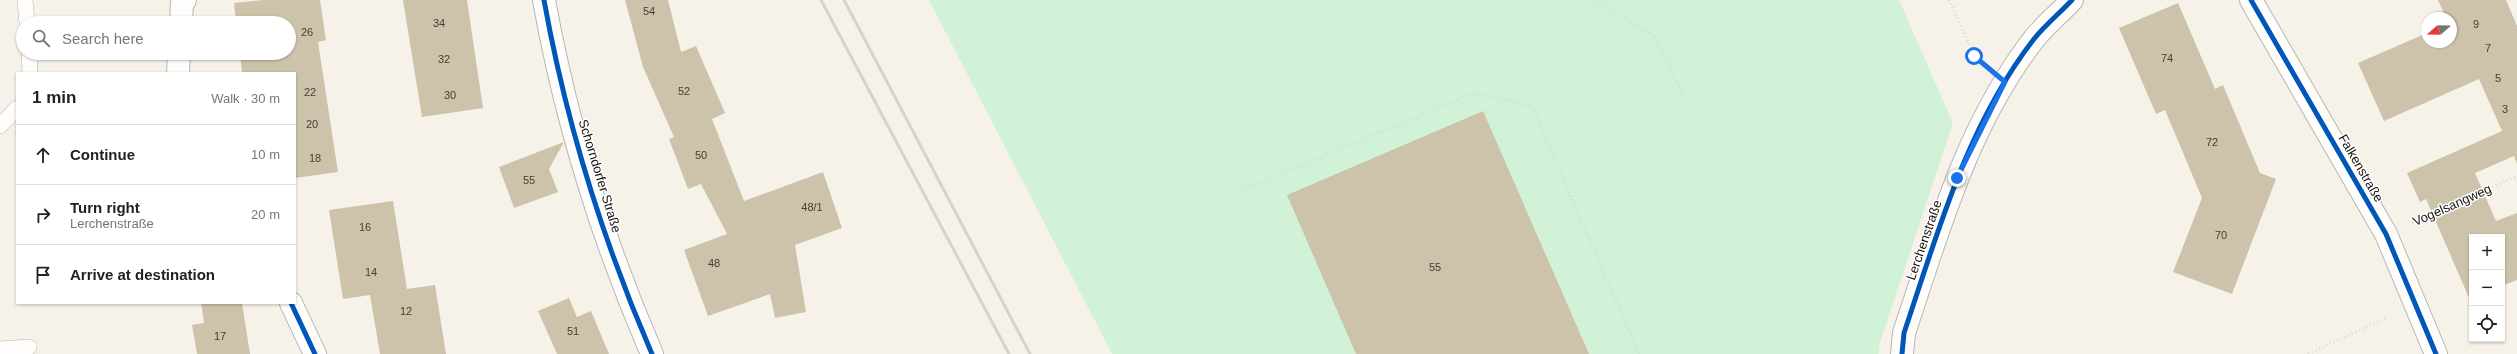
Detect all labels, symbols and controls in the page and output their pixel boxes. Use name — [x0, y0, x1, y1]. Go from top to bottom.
house number: 54 — [643, 5, 655, 17]
north arrow — [2421, 12, 2457, 48]
search box — [16, 16, 296, 60]
house number: 34 — [433, 17, 445, 29]
house number: 9 — [2473, 18, 2479, 30]
house number: 26 — [301, 26, 313, 38]
icon: search — [30, 27, 52, 49]
text: Search here — [62, 30, 144, 47]
house number: 7 — [2485, 42, 2491, 54]
route start — [1965, 47, 1983, 65]
house number: 74 — [2161, 52, 2173, 64]
house number: 32 — [438, 53, 450, 65]
house number: 5 — [2495, 72, 2501, 84]
house number: 52 — [678, 85, 690, 97]
house number: 22 — [304, 86, 316, 98]
text: 1 min — [32, 88, 76, 107]
house number: 30 — [444, 89, 456, 101]
text: Walk · 30 m — [211, 91, 280, 106]
house number: 3 — [2502, 103, 2508, 115]
street label: Schorndorfer Straße — [576, 117, 624, 235]
house number: 20 — [306, 118, 318, 130]
street label: Falkenstraße — [2336, 131, 2386, 205]
house number: 72 — [2206, 136, 2218, 148]
icon: ahead — [32, 144, 54, 166]
text: Continue — [70, 146, 135, 163]
text: 10 m — [251, 147, 280, 162]
house number: 50 — [695, 149, 707, 161]
house number: 18 — [309, 152, 321, 164]
route end — [1948, 169, 1966, 187]
house number: 55 — [523, 174, 535, 186]
street label: Vogelsangweg — [2410, 181, 2494, 229]
street label: Lerchenstraße — [1903, 198, 1945, 282]
text: Turn right — [70, 199, 140, 216]
house number: 48/1 — [801, 201, 823, 213]
icon: right — [32, 204, 54, 226]
text: 20 m — [251, 207, 280, 222]
text: Lerchenstraße — [70, 216, 154, 231]
house number: 16 — [359, 221, 371, 233]
house number: 70 — [2215, 229, 2227, 241]
map controls — [2469, 234, 2505, 342]
button: + — [2469, 234, 2505, 270]
house number: 48 — [708, 257, 720, 269]
house number: 55 — [1429, 261, 1441, 273]
icon: arrive — [32, 264, 54, 286]
text: Arrive at destination — [70, 266, 215, 283]
house number: 14 — [365, 266, 377, 278]
button: − — [2469, 270, 2505, 306]
house number: 12 — [400, 305, 412, 317]
button: locate — [2469, 306, 2505, 342]
house number: 51 — [567, 325, 579, 337]
house number: 17 — [214, 330, 226, 342]

